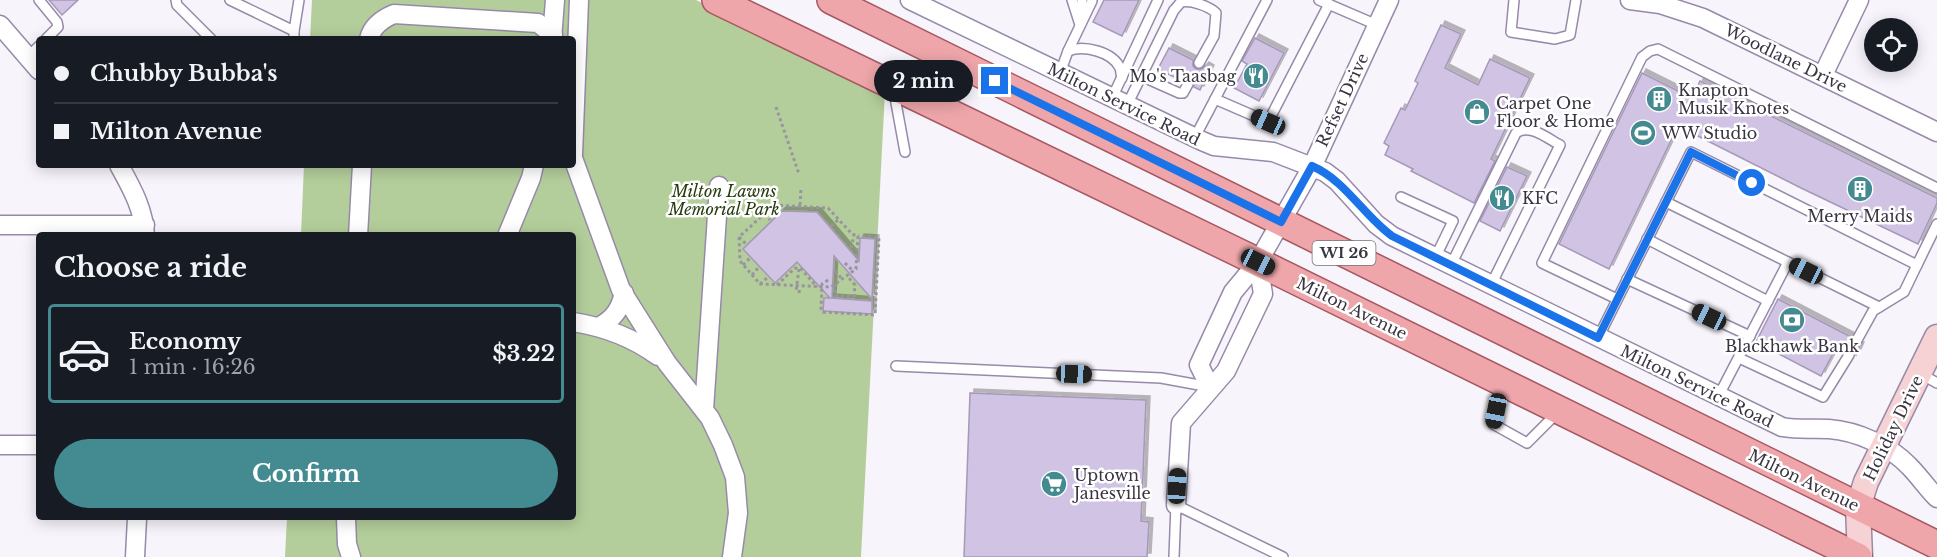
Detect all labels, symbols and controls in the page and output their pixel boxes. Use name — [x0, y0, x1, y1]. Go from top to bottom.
map controls — [1864, 18, 1918, 72]
button: locate — [1864, 18, 1918, 72]
street label: Woodlane Drive — [1721, 19, 1851, 96]
street label: Refset Drive — [1312, 50, 1372, 150]
street label: Milton Service Road — [1044, 58, 1204, 150]
text: Chubby Bubba's — [90, 60, 277, 87]
callout: 2 min — [875, 60, 974, 102]
restaurant icon: Mo's Taasbag — [1241, 61, 1271, 91]
place label: Mo's Taasbag — [1129, 66, 1236, 86]
route end — [981, 67, 1008, 94]
text: 2 min — [892, 69, 955, 93]
place label: Knapton Musik Knotes — [1678, 80, 1789, 118]
building icon: Knapton Musik Knotes — [1644, 84, 1674, 114]
place label: Carpet One Floor & Home — [1496, 93, 1614, 131]
shop icon: Carpet One Floor & Home — [1462, 97, 1492, 127]
car — [1248, 106, 1288, 138]
text: Milton Avenue — [90, 118, 262, 145]
sports icon: WW Studio — [1628, 118, 1658, 148]
place label: WW Studio — [1661, 123, 1757, 143]
route start — [1738, 169, 1765, 196]
building icon: Merry Maids — [1845, 174, 1875, 204]
park label: Milton Lawns Memorial Park — [667, 181, 780, 219]
restaurant icon: KFC — [1487, 183, 1517, 213]
place label: KFC — [1522, 188, 1558, 208]
place label: Merry Maids — [1807, 206, 1913, 226]
road number: WI 26 — [1312, 241, 1376, 265]
car — [1238, 246, 1278, 278]
text: Choose a ride — [54, 251, 247, 284]
car — [1786, 255, 1826, 287]
street label: Milton Avenue — [1293, 273, 1411, 343]
car — [1689, 301, 1729, 333]
bank icon: Blackhawk Bank — [1777, 305, 1807, 335]
icon: car — [57, 327, 111, 381]
text: Economy — [129, 328, 241, 355]
place label: Blackhawk Bank — [1725, 336, 1859, 356]
text: $3.22 — [492, 340, 555, 367]
street label: Milton Service Road — [1617, 340, 1777, 432]
text: 1 min · 16:26 — [129, 355, 256, 379]
car — [1056, 364, 1092, 384]
street label: Holiday Drive — [1859, 372, 1927, 484]
car — [1484, 392, 1508, 430]
button: Confirm — [54, 439, 558, 508]
street label: Milton Avenue — [1745, 445, 1863, 515]
place label: Uptown Janesville — [1072, 465, 1151, 503]
car — [1167, 468, 1187, 504]
supermarket icon: Uptown Janesville — [1039, 469, 1069, 499]

